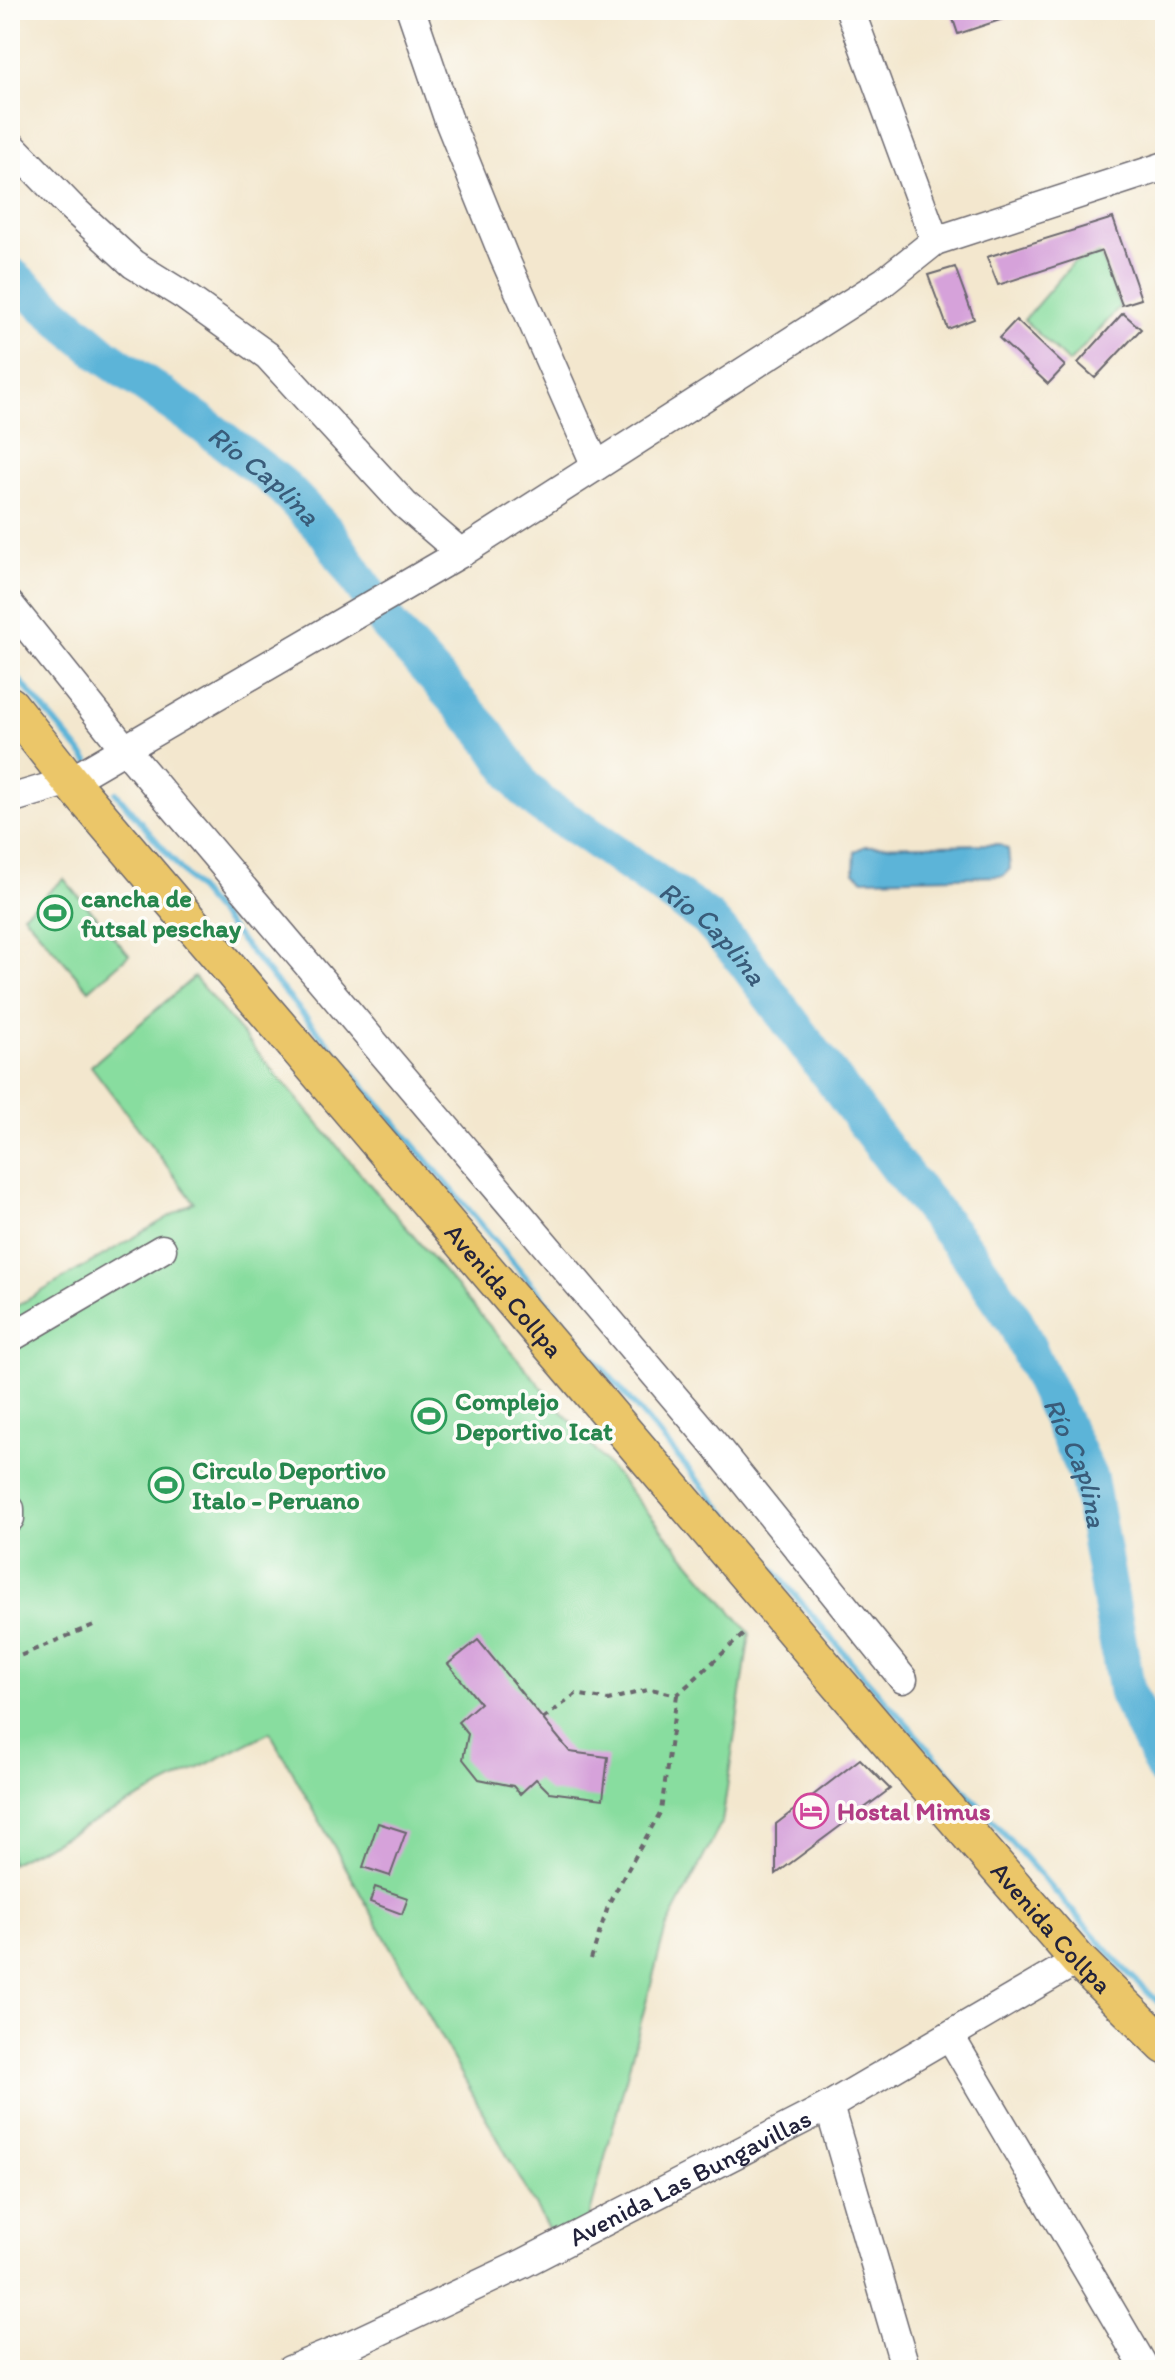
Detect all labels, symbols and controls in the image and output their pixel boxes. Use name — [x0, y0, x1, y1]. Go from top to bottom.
water label: Río Caplina — [201, 418, 328, 533]
water label: Río Caplina — [653, 873, 774, 992]
place label: cancha de futsal peschay — [81, 882, 242, 944]
sports icon: cancha de futsal peschay — [36, 894, 74, 932]
street label: Avenida Collpa — [438, 1217, 570, 1364]
place label: Complejo Deportivo Icat — [455, 1385, 613, 1447]
water label: Río Caplina — [1036, 1392, 1114, 1531]
sports icon: Complejo Deportivo Icat — [410, 1397, 448, 1435]
place label: Circulo Deportivo Italo - Peruano — [192, 1454, 386, 1516]
sports icon: Circulo Deportivo Italo - Peruano — [147, 1466, 185, 1504]
hotel icon: Hostal Mimus — [792, 1792, 830, 1830]
place label: Hostal Mimus — [837, 1795, 990, 1827]
street label: Avenida Collpa — [984, 1855, 1119, 2000]
street label: Avenida Las Bungavillas — [563, 2102, 816, 2253]

